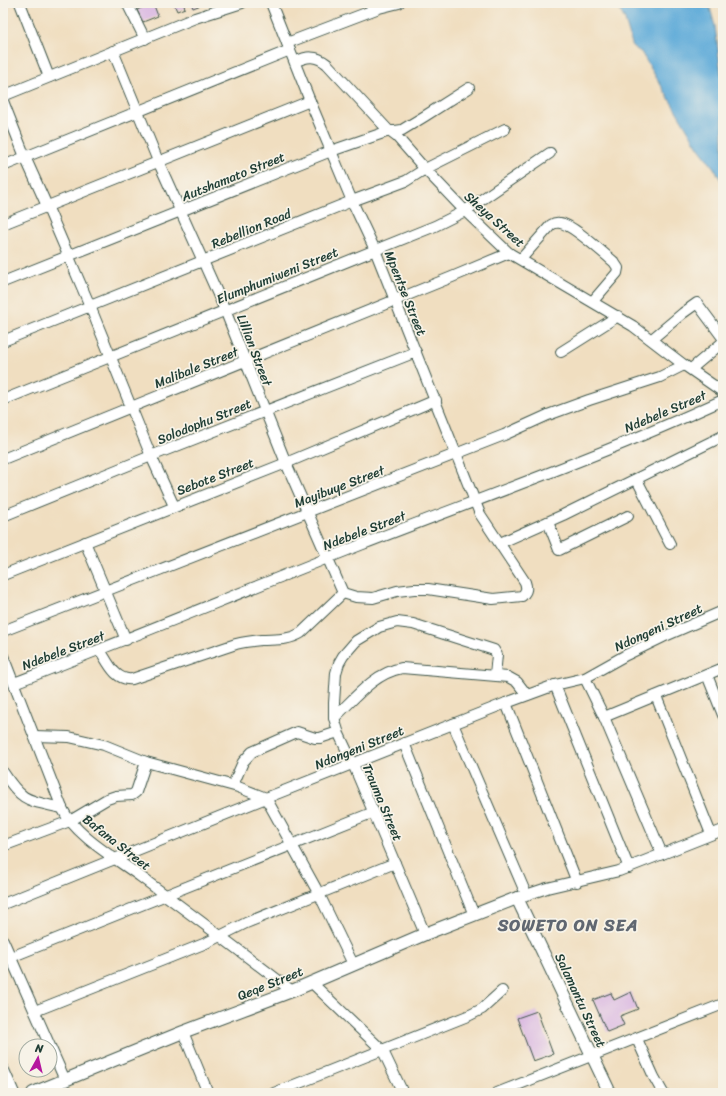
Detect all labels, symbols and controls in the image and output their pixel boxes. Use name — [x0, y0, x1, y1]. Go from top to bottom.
street label: Autshamato Street — [177, 145, 289, 208]
street label: Sheya Street — [459, 186, 531, 253]
street label: Rebellion Road — [208, 202, 296, 255]
street label: Elumphumiweni Street — [213, 240, 342, 310]
street label: Mpentse Street — [378, 247, 433, 340]
street label: Lillian Street — [230, 311, 279, 390]
street label: Malibale Street — [151, 340, 242, 395]
street label: Ndebele Street — [621, 384, 711, 439]
street label: Solodophu Street — [153, 392, 255, 451]
street label: Sebote Street — [173, 451, 258, 502]
street label: Mayibuye Street — [290, 458, 389, 514]
street label: Ndebele Street — [319, 504, 410, 557]
street label: Ndongeni Street — [610, 597, 706, 658]
street label: Ndebele Street — [18, 624, 109, 677]
street label: Ndongeni Street — [311, 719, 408, 776]
street label: Trauma Street — [356, 760, 409, 845]
street label: Bafana Street — [77, 808, 156, 877]
district label: SOWETO ON SEA — [497, 910, 638, 940]
street label: Salamantu Street — [549, 949, 613, 1052]
street label: Qeqe Street — [234, 960, 307, 1007]
north arrow — [18, 1038, 58, 1078]
text: N — [33, 1039, 45, 1059]

